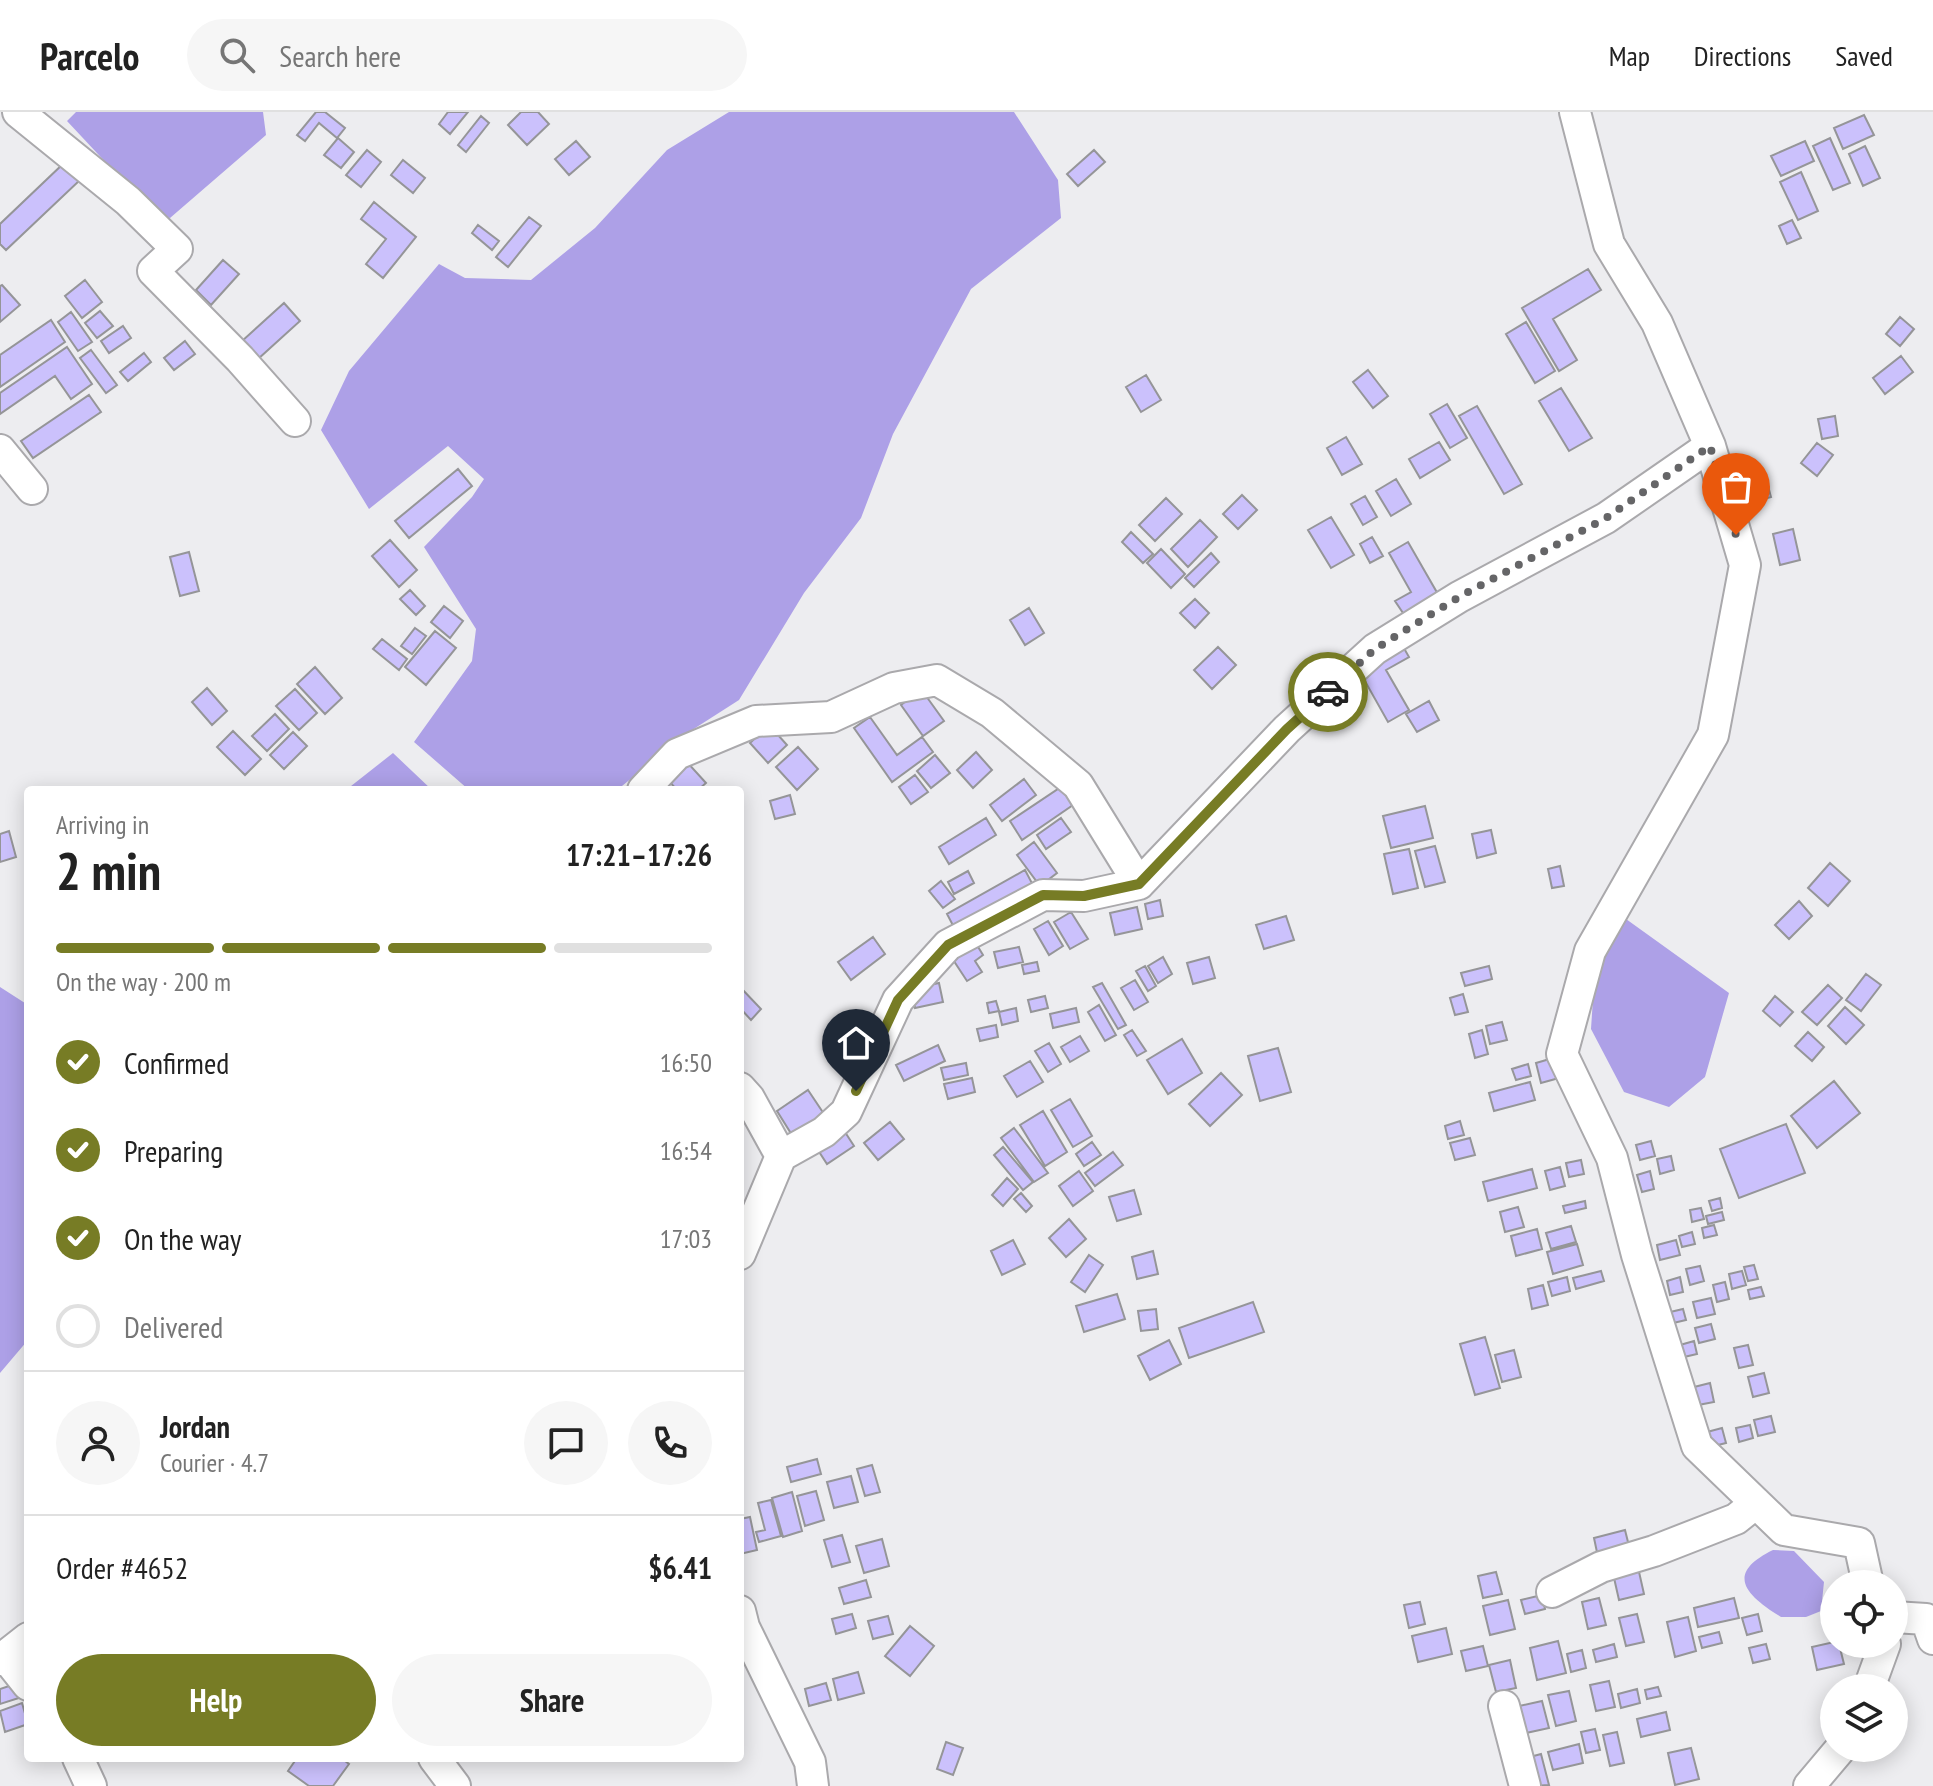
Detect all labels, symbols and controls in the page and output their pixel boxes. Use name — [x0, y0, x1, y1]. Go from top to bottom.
search box — [187, 19, 747, 91]
text: Parcelo — [40, 31, 139, 80]
icon: search — [215, 33, 259, 77]
text: Search here — [279, 36, 401, 75]
text: Map — [1609, 37, 1650, 74]
text: Directions — [1694, 37, 1791, 74]
text: Saved — [1835, 37, 1893, 74]
pin — [1702, 453, 1770, 535]
icon: bag — [1714, 465, 1758, 509]
courier — [1288, 652, 1368, 732]
icon: car — [1306, 670, 1350, 714]
text: Arriving in — [56, 808, 149, 841]
text: 17:21–17:26 — [566, 835, 712, 874]
text: 2 min — [56, 837, 161, 904]
text: On the way · 200 m — [56, 965, 231, 998]
pin — [822, 1009, 890, 1091]
icon: home — [834, 1021, 878, 1065]
icon: check — [56, 1040, 100, 1084]
text: Confirmed — [124, 1043, 229, 1082]
text: 16:50 — [660, 1046, 712, 1079]
icon: check — [56, 1128, 100, 1172]
text: Preparing — [124, 1131, 223, 1170]
text: 16:54 — [660, 1134, 712, 1167]
icon: check — [56, 1216, 100, 1260]
text: On the way — [124, 1219, 241, 1258]
text: 17:03 — [660, 1222, 712, 1255]
text: Delivered — [124, 1307, 223, 1346]
button: person — [56, 1401, 140, 1485]
button: chat — [524, 1401, 608, 1485]
button: phone — [628, 1401, 712, 1485]
text: Jordan — [160, 1407, 230, 1446]
text: Courier · 4.7 — [160, 1446, 269, 1479]
text: Order #4652 — [56, 1548, 188, 1587]
text: $6.41 — [648, 1548, 712, 1587]
map controls — [1820, 1570, 1908, 1762]
button: locate — [1820, 1570, 1908, 1658]
button: Help — [56, 1654, 376, 1746]
button: Share — [392, 1654, 712, 1746]
button: layers — [1820, 1674, 1908, 1762]

